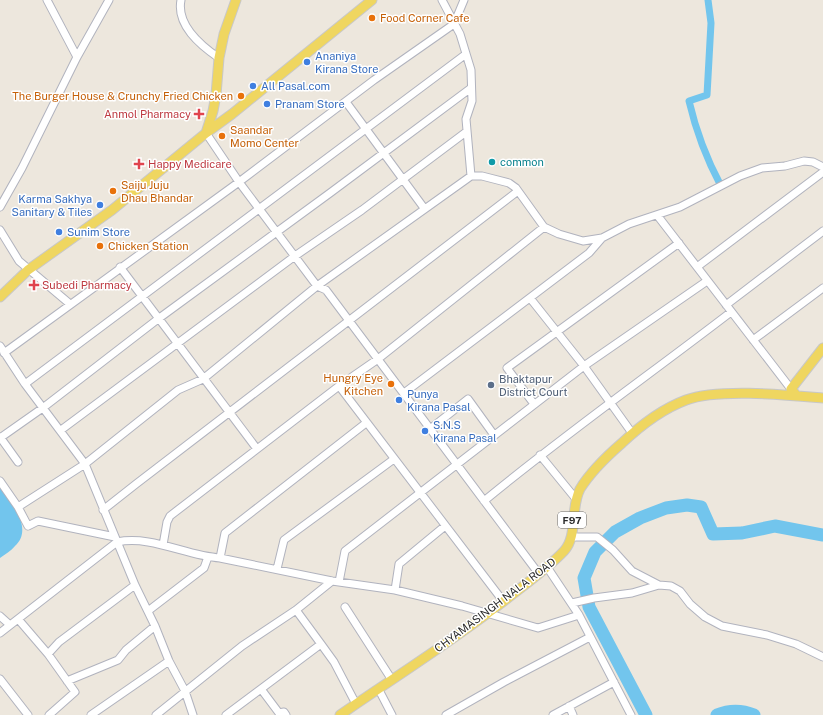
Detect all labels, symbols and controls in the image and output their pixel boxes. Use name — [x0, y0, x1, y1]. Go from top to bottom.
place label: Food Corner Cafe — [380, 12, 470, 24]
marker: Food Corner Cafe — [367, 13, 377, 23]
place label: Ananiya Kirana Store — [315, 50, 379, 75]
marker: Ananiya Kirana Store — [302, 57, 312, 67]
place label: All Pasal.com — [261, 80, 330, 92]
marker: All Pasal.com — [248, 81, 258, 91]
place label: The Burger House & Crunchy Fried Chicken — [12, 90, 233, 102]
marker: The Burger House & Crunchy Fried Chicken — [236, 91, 246, 101]
place label: Pranam Store — [275, 98, 345, 110]
marker: Pranam Store — [262, 99, 272, 109]
place label: Anmol Pharmacy — [104, 108, 191, 120]
marker: Anmol Pharmacy — [194, 109, 204, 119]
place label: Saandar Momo Center — [230, 124, 299, 149]
marker: Saandar Momo Center — [217, 131, 227, 141]
place label: common — [500, 156, 544, 168]
marker: common — [487, 157, 497, 167]
marker: Happy Medicare — [133, 158, 145, 170]
place label: Happy Medicare — [148, 158, 232, 170]
place label: Saiju Juju Dhau Bhandar — [121, 179, 193, 204]
marker: Saiju Juju Dhau Bhandar — [108, 186, 118, 196]
place label: Karma Sakhya Sanitary & Tiles — [12, 193, 92, 218]
marker: Karma Sakhya Sanitary & Tiles — [95, 200, 105, 210]
place label: Sunim Store — [67, 226, 130, 238]
marker: Sunim Store — [54, 227, 64, 237]
place label: Chicken Station — [108, 240, 189, 252]
marker: Chicken Station — [95, 241, 105, 251]
place label: Subedi Pharmacy — [42, 279, 132, 291]
marker: Subedi Pharmacy — [29, 280, 39, 290]
place label: Hungry Eye Kitchen — [323, 372, 383, 397]
place label: Bhaktapur District Court — [499, 373, 567, 398]
marker: Hungry Eye Kitchen — [386, 379, 396, 389]
marker: Bhaktapur District Court — [486, 380, 496, 390]
place label: Punya Kirana Pasal — [407, 388, 471, 413]
marker: Punya Kirana Pasal — [394, 395, 404, 405]
place label: S.N.S Kirana Pasal — [433, 419, 497, 444]
marker: S.N.S Kirana Pasal — [420, 426, 430, 436]
road number: F97 — [558, 512, 586, 528]
street label: CHYAMASINGH NALA ROAD — [432, 555, 558, 654]

